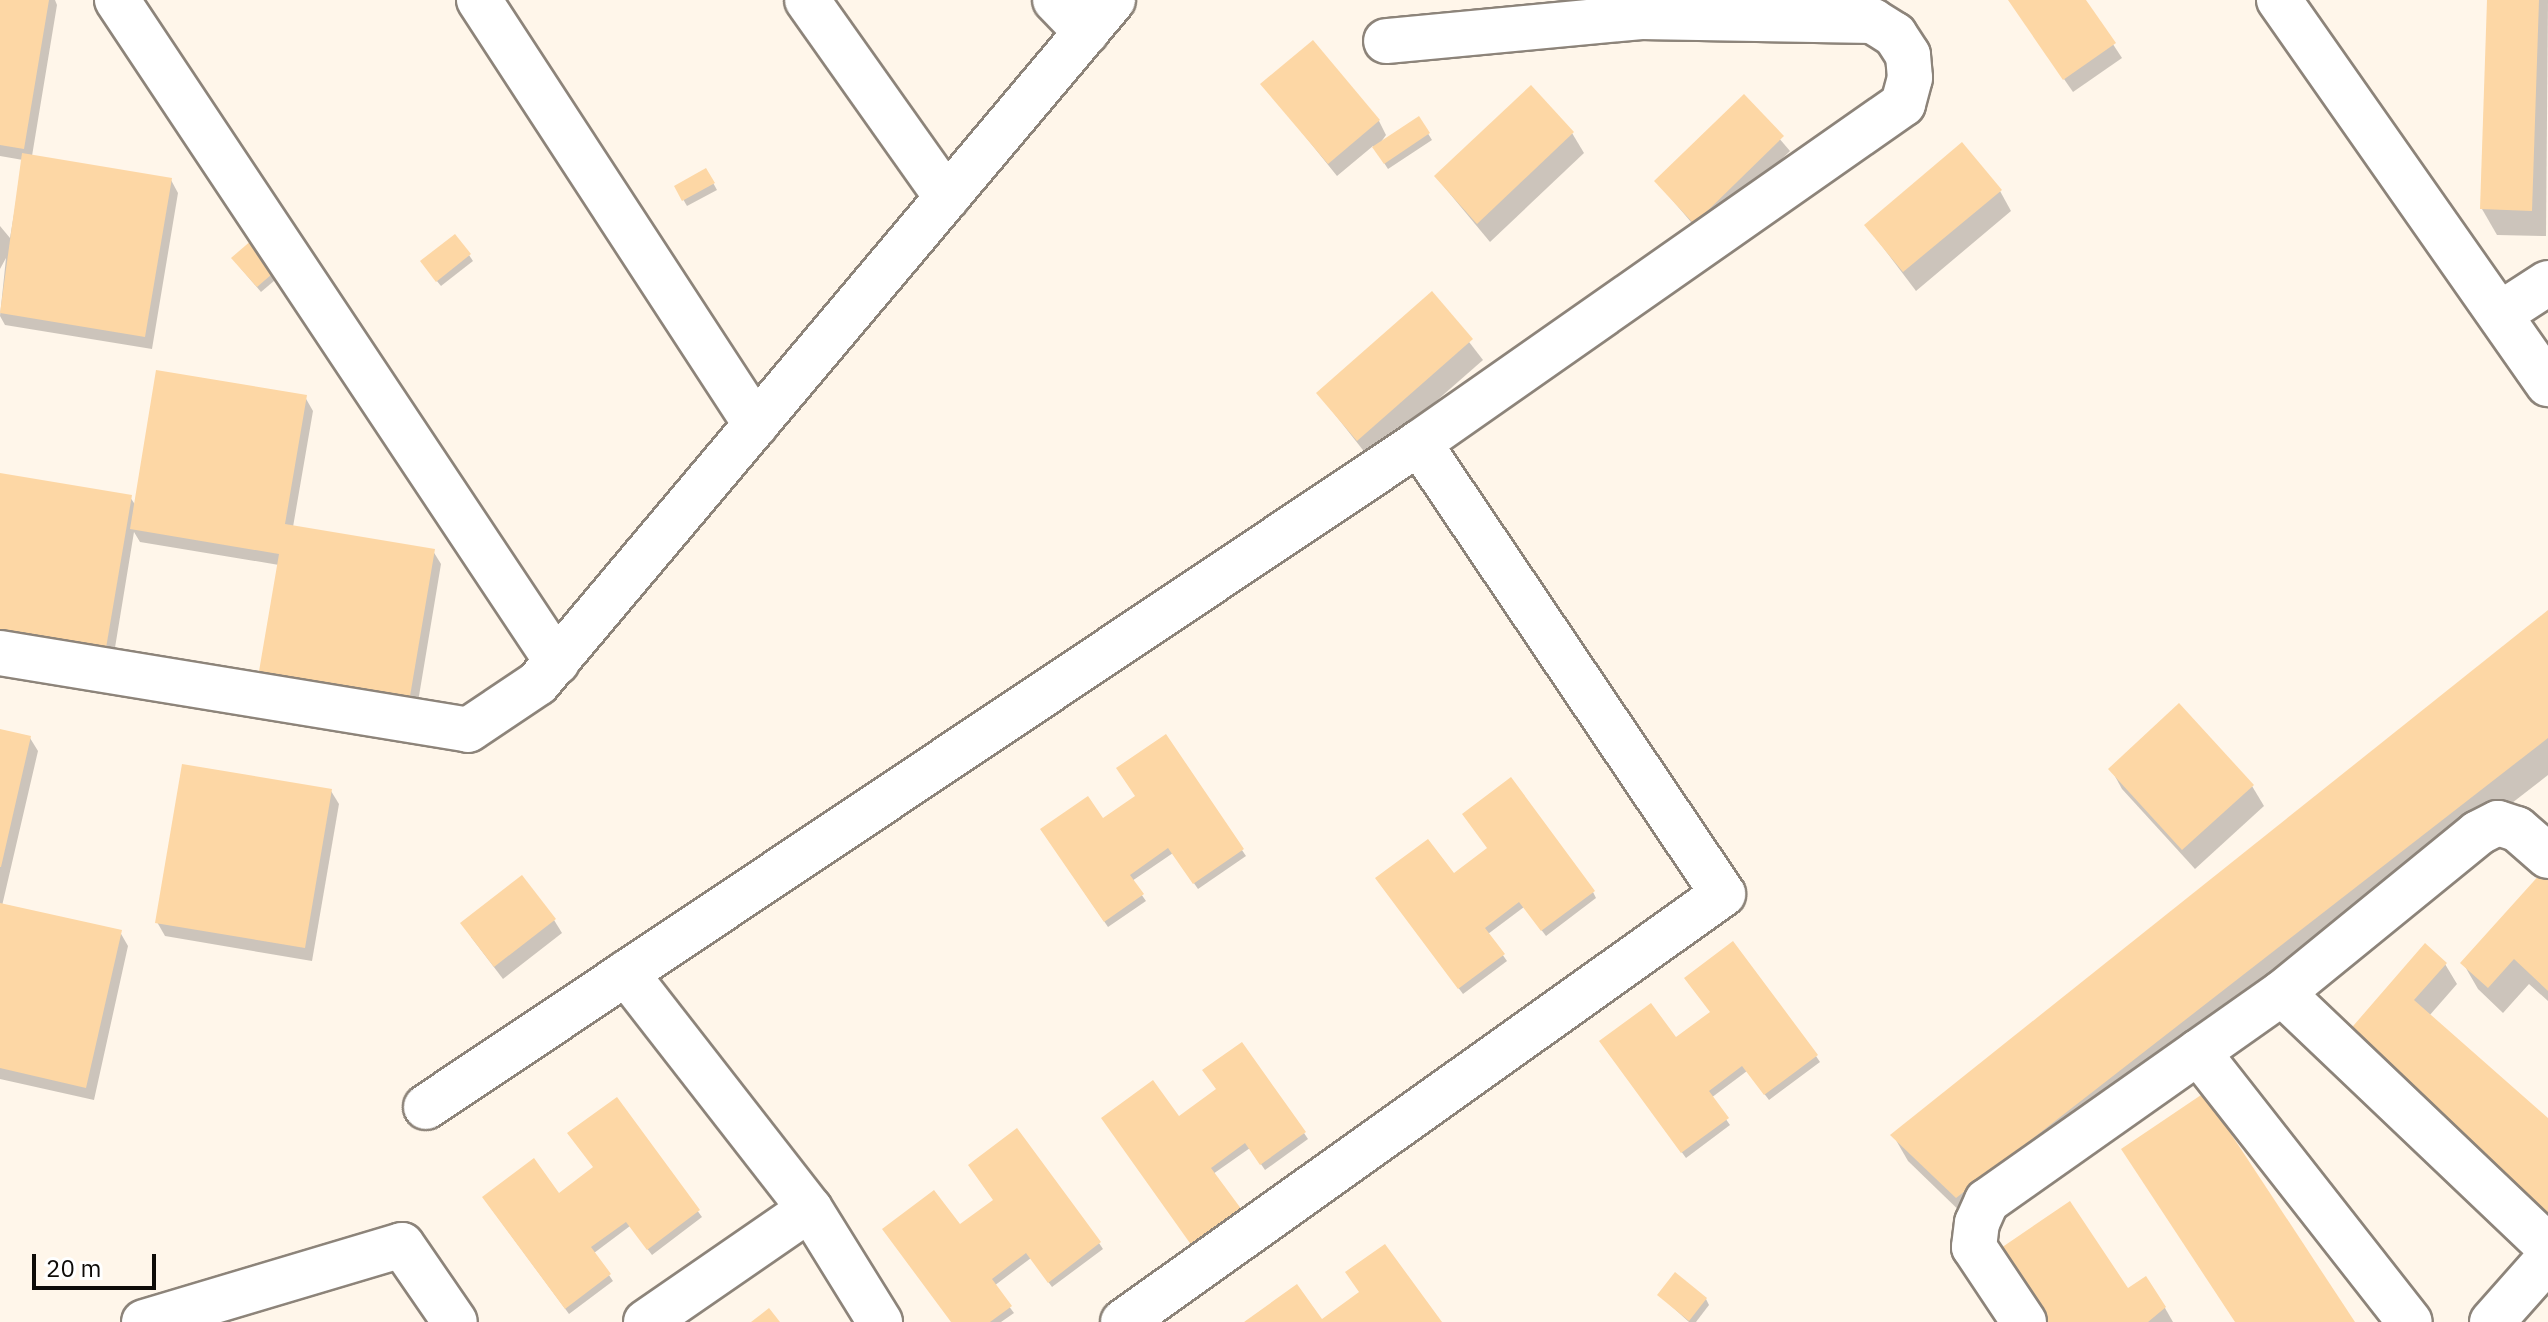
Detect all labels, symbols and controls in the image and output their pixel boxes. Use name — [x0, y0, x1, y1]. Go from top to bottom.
scale bar — [36, 1238, 160, 1288]
text: 20 m — [46, 1252, 101, 1284]

